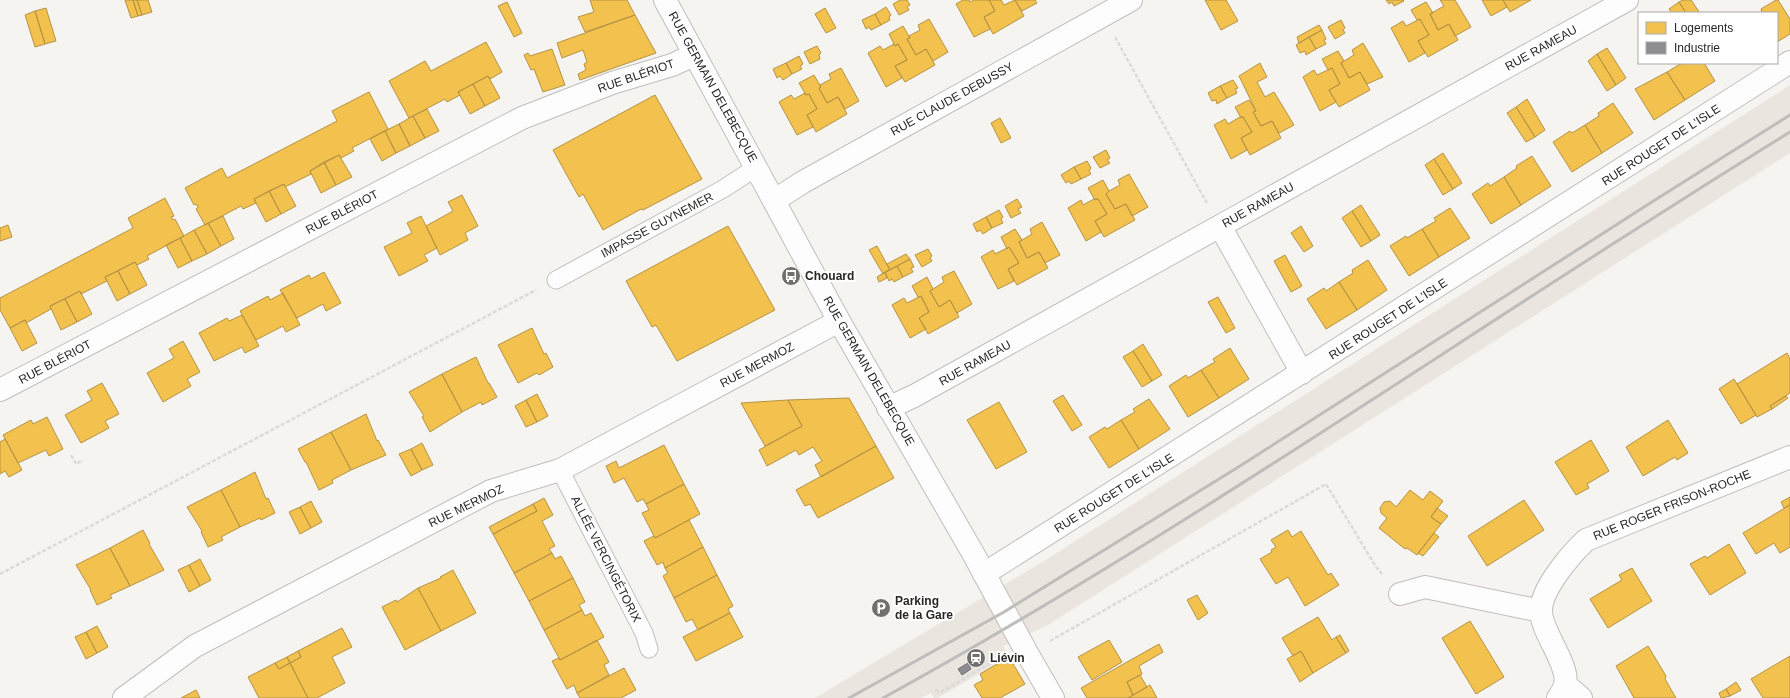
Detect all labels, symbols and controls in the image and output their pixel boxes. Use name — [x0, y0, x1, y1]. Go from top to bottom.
street label: RUE GERMAIN DELEBECQUE — [666, 9, 760, 165]
legend — [1638, 12, 1778, 64]
text: Logements — [1674, 21, 1733, 35]
street label: RUE RAMEAU — [1503, 22, 1579, 74]
text: Industrie — [1674, 41, 1720, 55]
street label: RUE BLÉRIOT — [596, 55, 677, 96]
street label: RUE CLAUDE DEBUSSY — [888, 59, 1016, 139]
street label: RUE ROUGET DE L'ISLE — [1599, 102, 1723, 188]
street label: RUE RAMEAU — [1220, 179, 1296, 231]
street label: RUE BLÉRIOT — [303, 186, 381, 237]
street label: IMPASSE GUYNEMER — [598, 189, 716, 261]
bus stop icon: Chouard — [780, 265, 802, 287]
place label: Chouard — [805, 269, 854, 283]
street label: RUE ROUGET DE L'ISLE — [1326, 276, 1450, 362]
street label: RUE GERMAIN DELEBECQUE — [820, 294, 918, 448]
street label: RUE BLÉRIOT — [16, 336, 94, 387]
street label: RUE RAMEAU — [937, 337, 1013, 389]
street label: RUE MERMOZ — [718, 340, 796, 390]
street label: RUE ROUGET DE L'ISLE — [1052, 450, 1176, 536]
street label: RUE ROGER FRISON-ROCHE — [1591, 467, 1753, 543]
street label: RUE MERMOZ — [426, 482, 506, 530]
street label: ALLÉE VERCINGÉTORIX — [568, 493, 645, 624]
place label: Parking de la Gare — [895, 594, 953, 622]
parking icon: Parking de la Gare — [870, 597, 892, 619]
station icon: Liévin — [965, 647, 987, 669]
place label: Liévin — [990, 651, 1025, 665]

